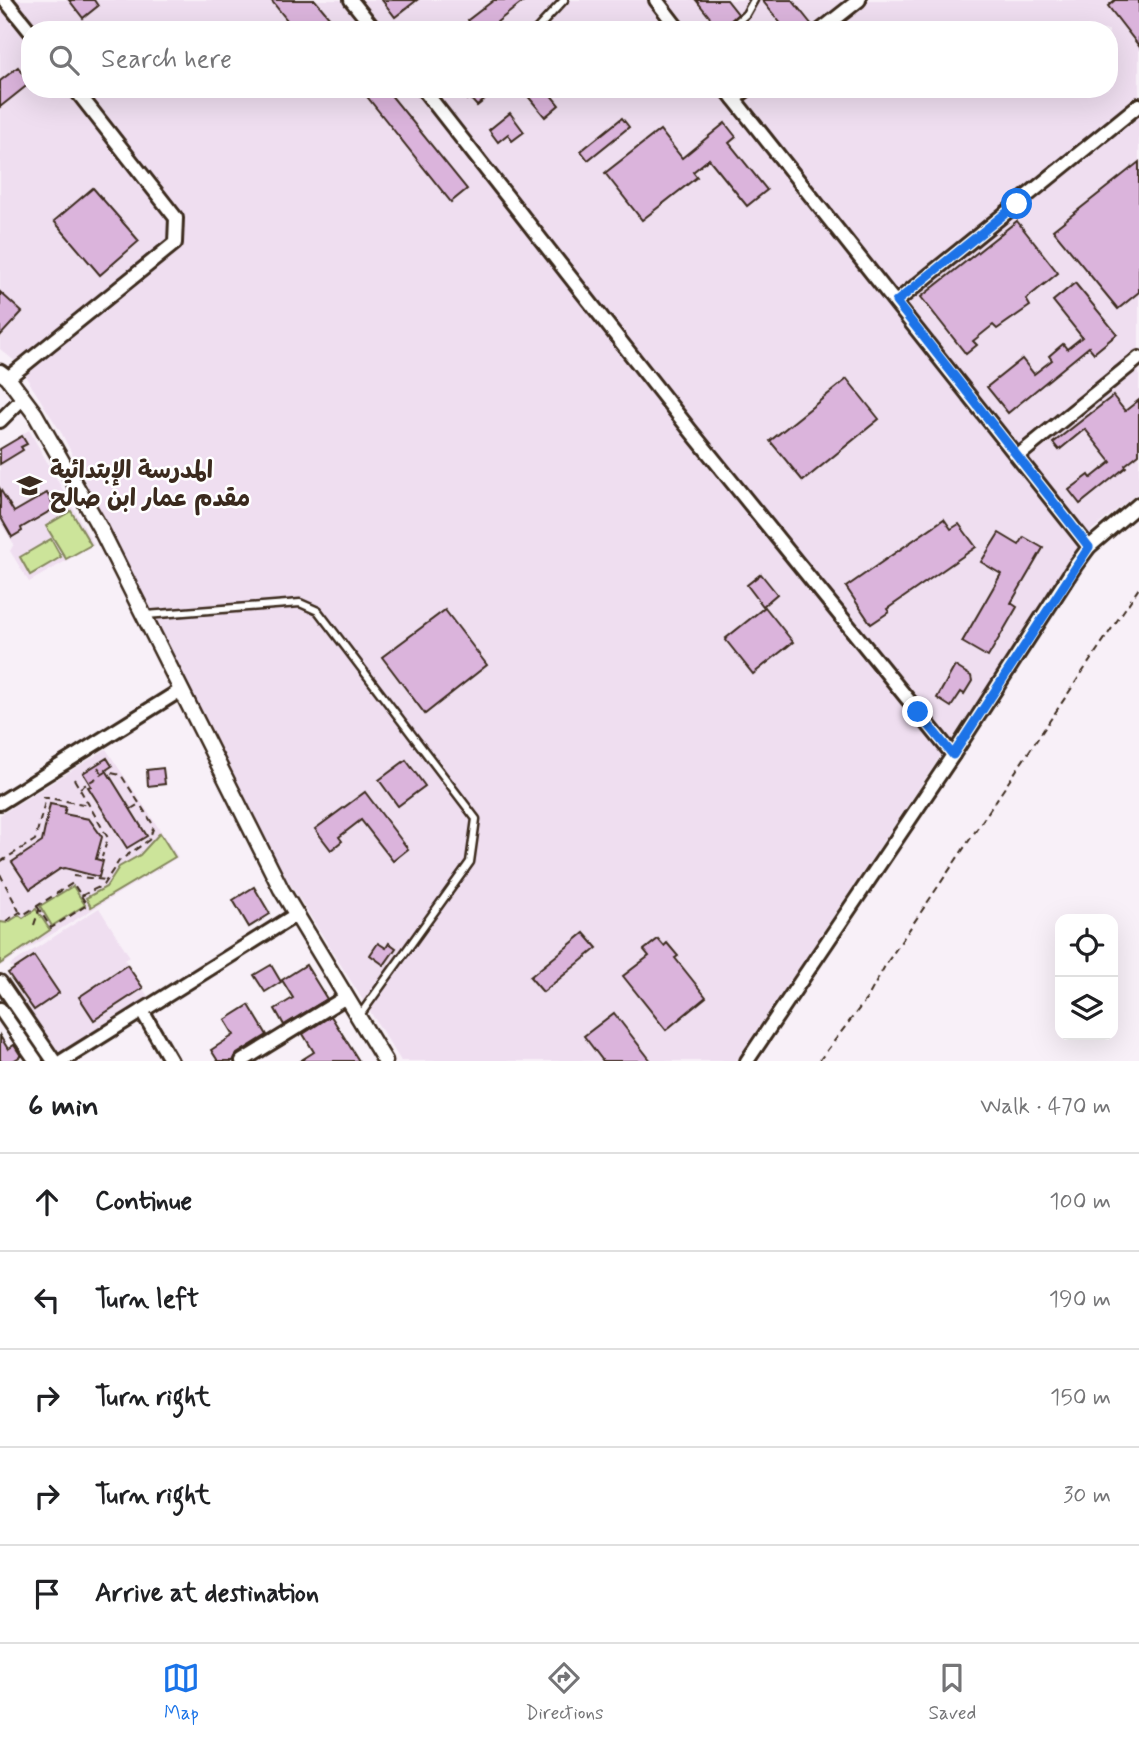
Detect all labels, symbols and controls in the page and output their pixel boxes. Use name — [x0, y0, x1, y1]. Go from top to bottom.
search box — [21, 21, 1118, 98]
icon: search — [45, 41, 83, 79]
text: Search here — [101, 43, 232, 77]
route start — [1001, 188, 1032, 219]
place label: المدرسة الإبتدائية مقدم عمار ابن صالح — [50, 456, 250, 516]
school or university icon: المدرسة الإبتدائية مقدم عمار ابن صالح — [16, 471, 44, 499]
route end — [902, 696, 933, 727]
map controls — [1055, 914, 1118, 1040]
button: locate — [1055, 914, 1118, 977]
button: layers — [1055, 977, 1118, 1040]
text: 6 min — [28, 1087, 99, 1126]
text: Walk · 470 m — [980, 1092, 1111, 1122]
icon: ahead — [28, 1183, 66, 1221]
text: Continue — [95, 1185, 192, 1219]
text: 100 m — [1049, 1187, 1111, 1217]
icon: left — [28, 1281, 66, 1319]
text: Turn left — [95, 1283, 199, 1317]
text: 190 m — [1049, 1285, 1111, 1315]
icon: right — [28, 1379, 66, 1417]
text: Turn right — [95, 1381, 211, 1415]
text: 150 m — [1050, 1383, 1111, 1413]
icon: right — [28, 1477, 66, 1515]
text: Turn right — [95, 1479, 211, 1513]
text: 30 m — [1063, 1481, 1111, 1511]
icon: arrive — [28, 1575, 66, 1613]
text: Arrive at destination — [95, 1577, 319, 1611]
tab: Map — [162, 1659, 200, 1726]
tab: Directions — [525, 1659, 604, 1726]
tab: Saved — [928, 1659, 976, 1726]

